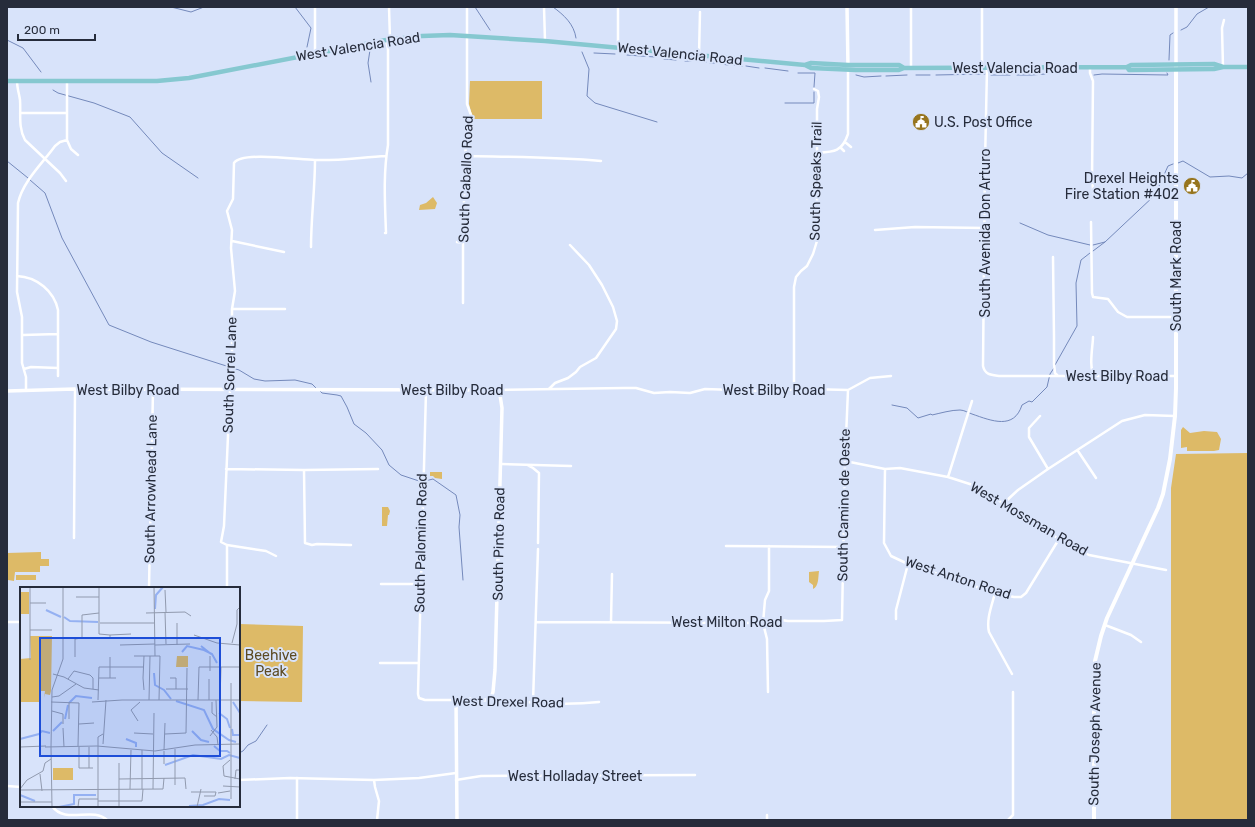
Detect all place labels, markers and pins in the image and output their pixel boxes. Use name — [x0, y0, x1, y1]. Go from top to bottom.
public building icon: U.S. Post Office — [911, 112, 931, 132]
place label: U.S. Post Office — [934, 114, 1033, 131]
place label: Drexel Heights Fire Station #402 — [1065, 170, 1179, 203]
public building icon: Drexel Heights Fire Station #402 — [1182, 176, 1202, 196]

